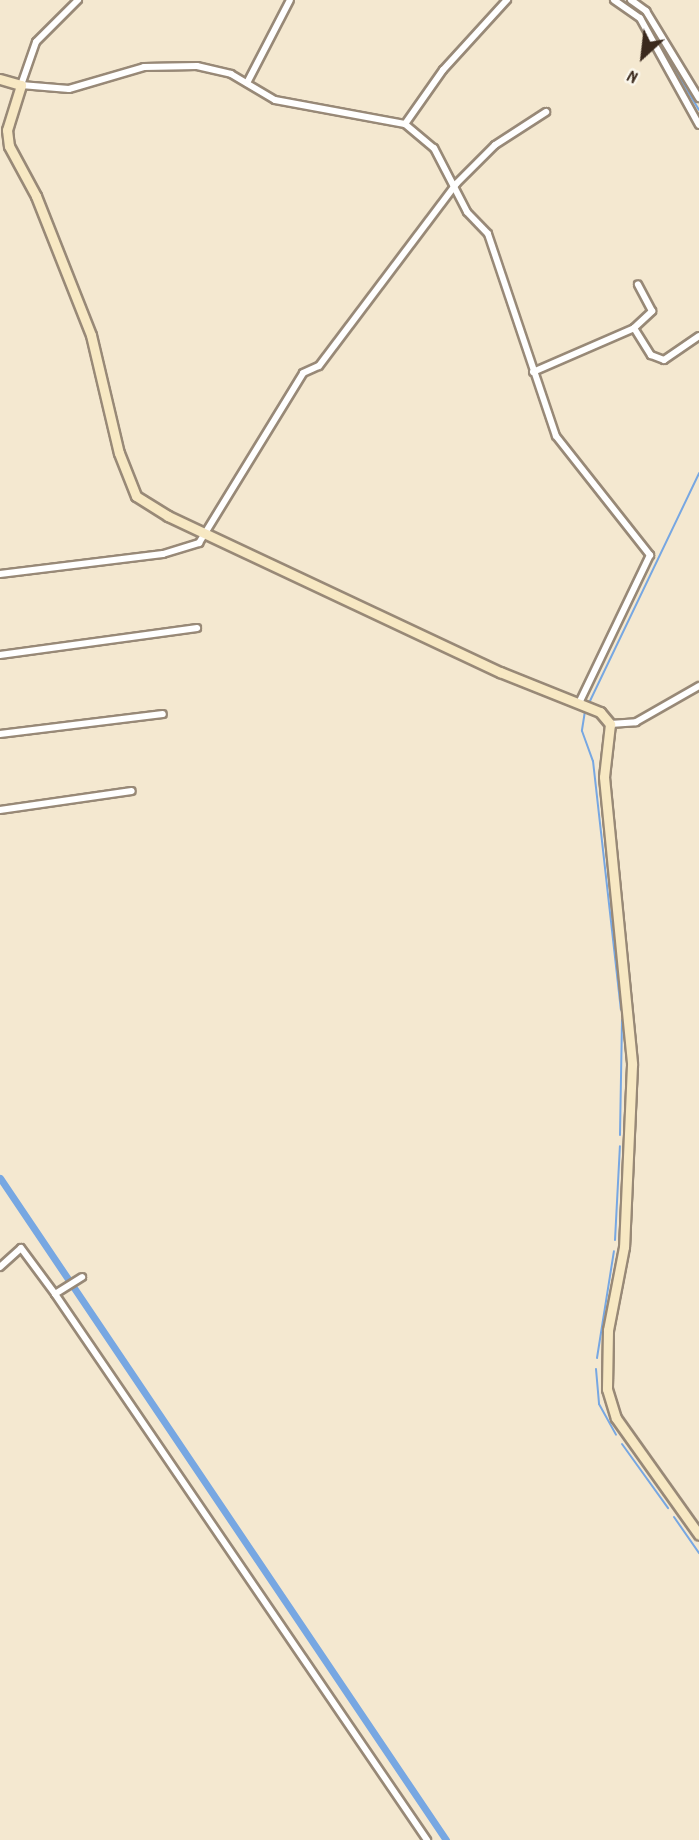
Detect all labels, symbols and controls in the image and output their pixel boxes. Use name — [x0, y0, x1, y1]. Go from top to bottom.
north arrow — [608, 21, 678, 91]
text: N — [623, 61, 644, 89]

